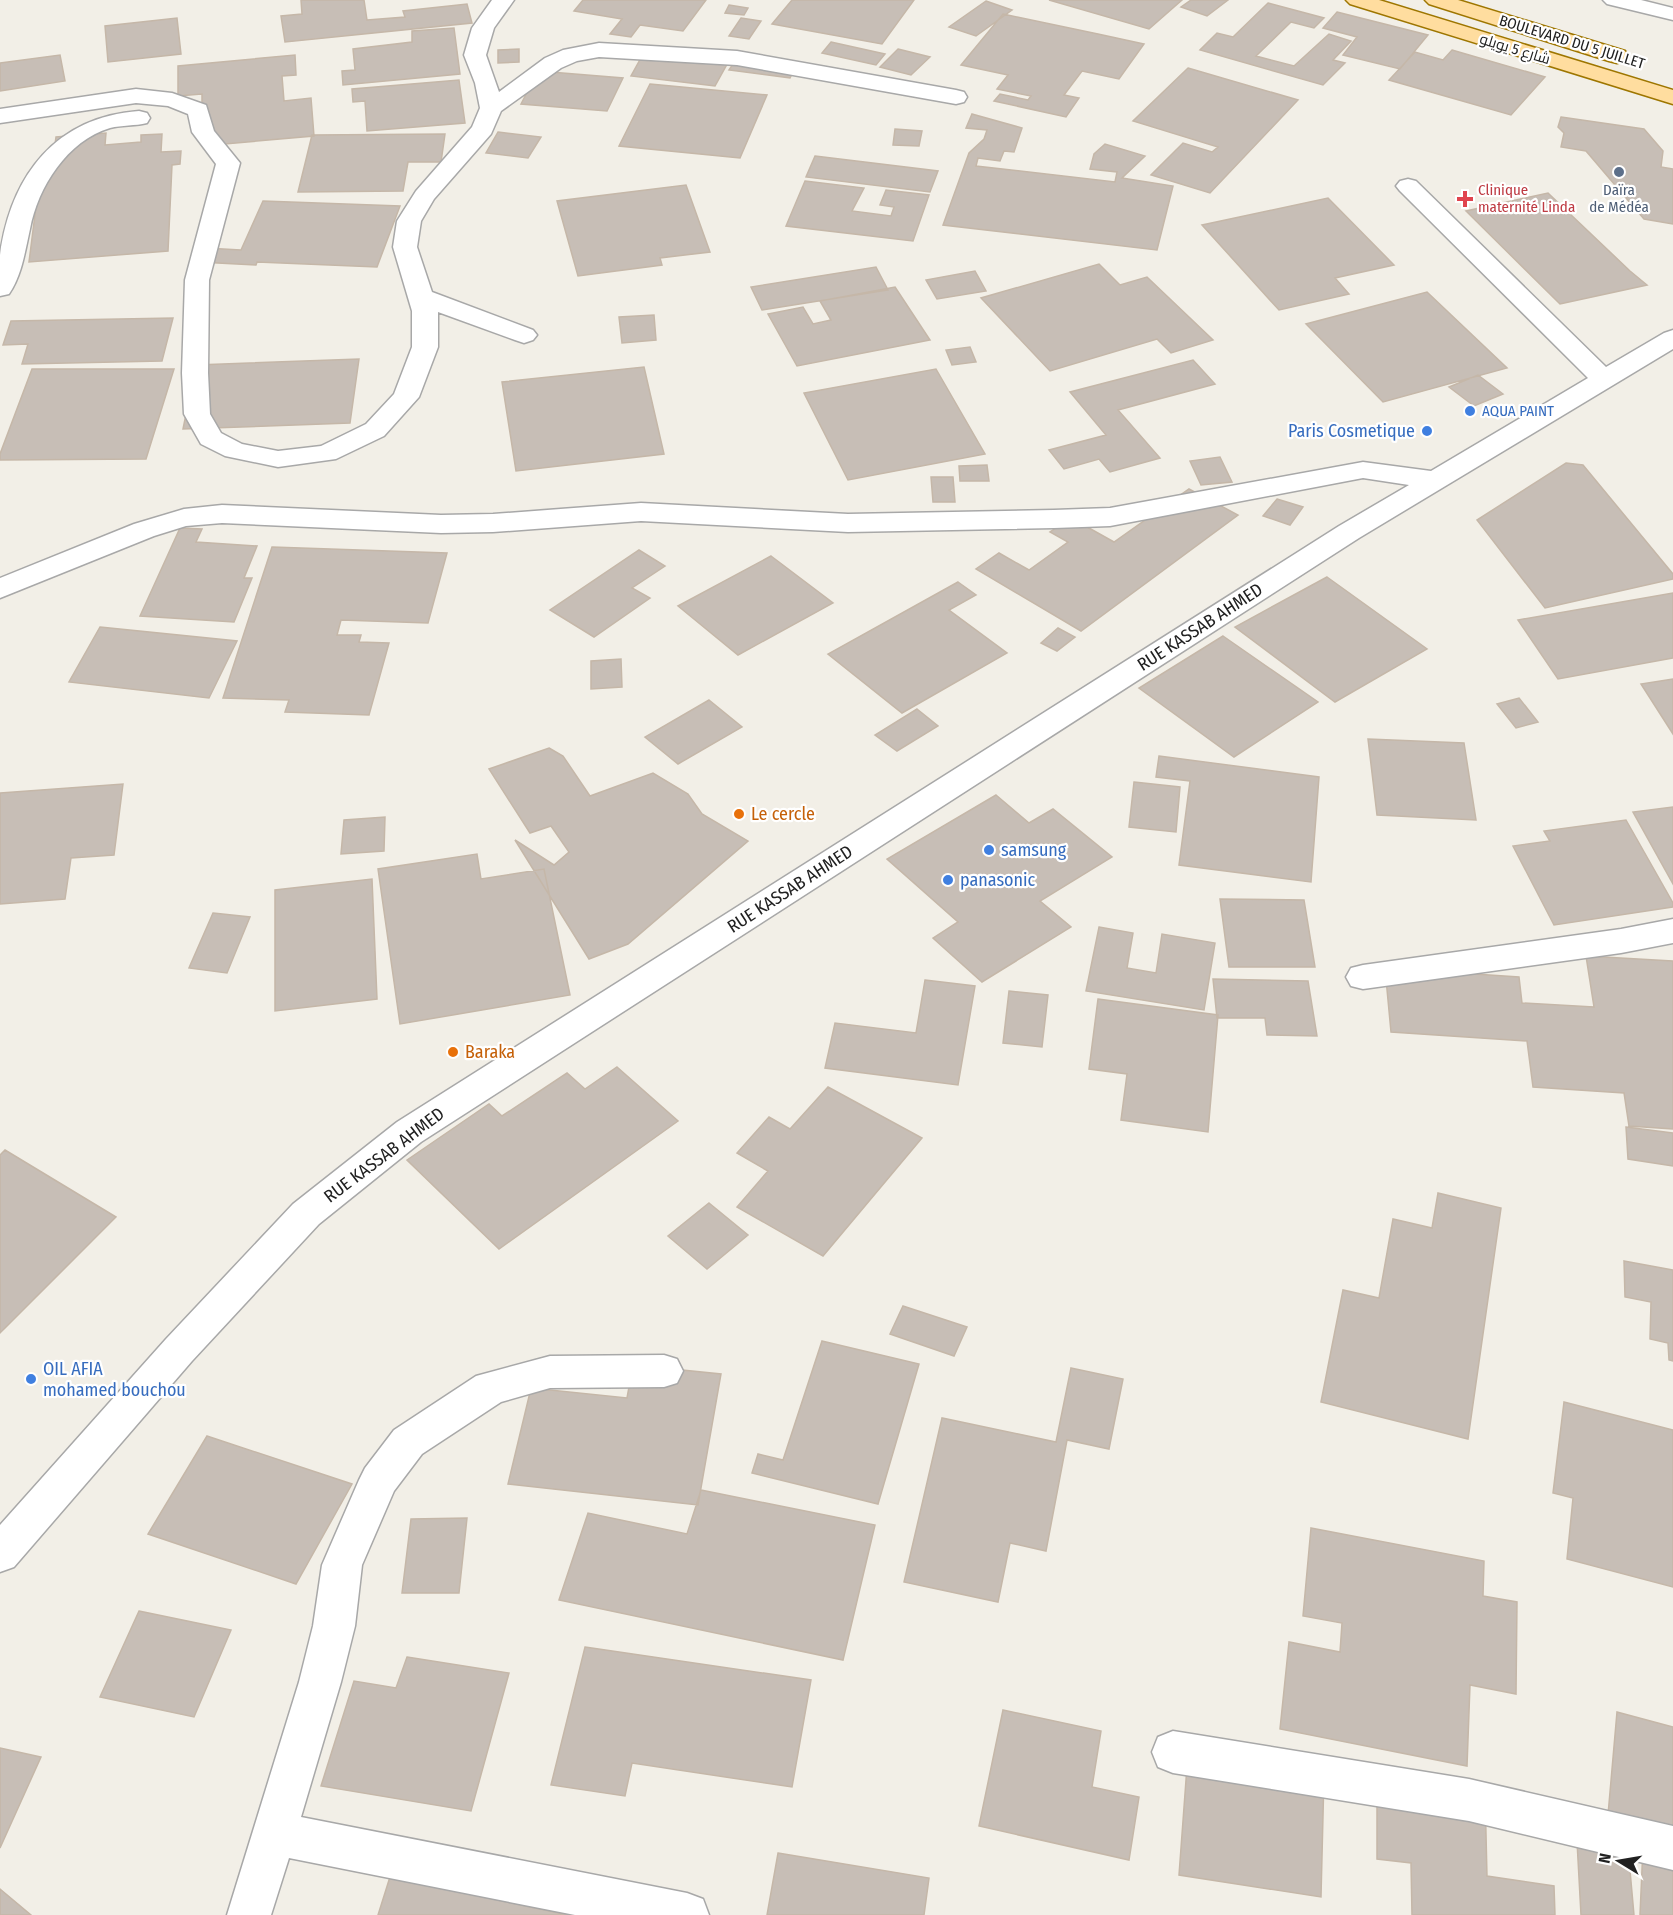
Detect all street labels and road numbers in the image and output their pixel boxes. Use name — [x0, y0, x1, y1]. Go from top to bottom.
street label: BOULEVARD DU 5 JUILLET — [1497, 11, 1647, 73]
street label: شارع 5 يويلو — [1477, 30, 1553, 70]
street label: RUE KASSAB AHMED — [1133, 578, 1267, 676]
street label: RUE KASSAB AHMED — [723, 840, 857, 938]
street label: RUE KASSAB AHMED — [319, 1103, 449, 1207]

